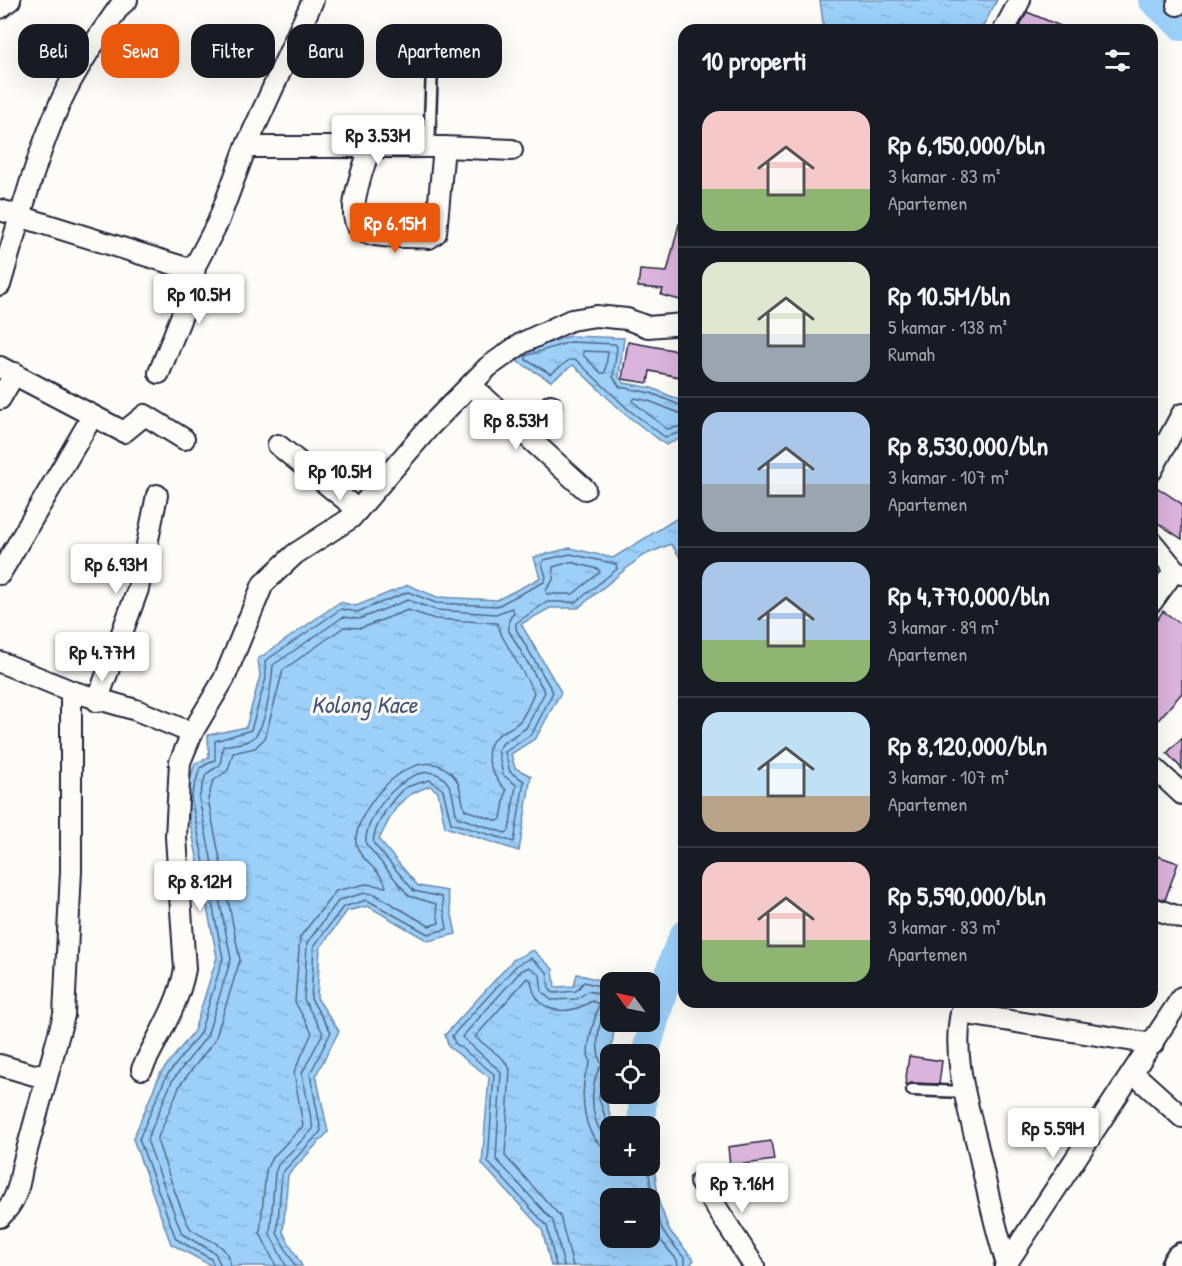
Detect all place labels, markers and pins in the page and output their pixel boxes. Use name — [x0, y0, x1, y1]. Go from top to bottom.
pin: Rp 3.53M — [316, 115, 440, 166]
pin: Rp 6.15M — [333, 203, 457, 254]
pin: Rp 10.5M — [137, 274, 261, 325]
pin: Rp 8.53M — [454, 400, 578, 451]
pin: Rp 10.5M — [278, 451, 402, 502]
pin: Rp 6.93M — [54, 544, 178, 595]
pin: Rp 4.77M — [40, 632, 164, 683]
pin: Rp 8.12M — [138, 861, 262, 912]
pin: Rp 5.59M — [991, 1108, 1115, 1159]
pin: Rp 7.16M — [680, 1163, 804, 1214]

